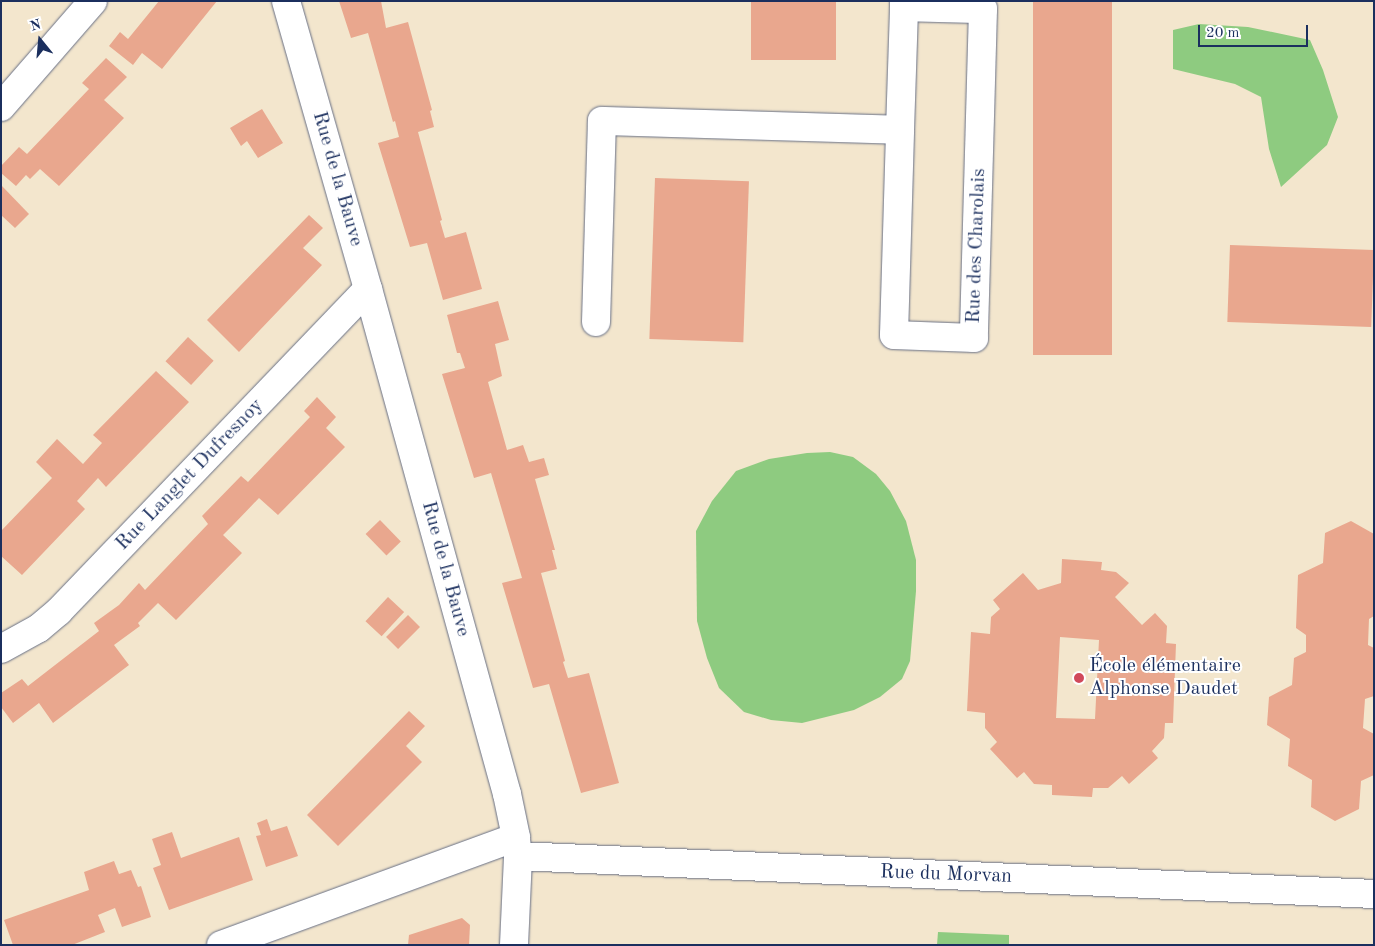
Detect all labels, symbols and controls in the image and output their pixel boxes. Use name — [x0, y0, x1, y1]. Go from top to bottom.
north arrow — [15, 15, 65, 65]
scale bar — [1200, 15, 1310, 47]
text: N — [28, 17, 43, 34]
text: 20 m — [1206, 26, 1240, 41]
street label: Rue de la Bauve — [306, 109, 368, 249]
street label: Rue des Charolais — [962, 168, 992, 324]
street label: Rue Langlet Dufresnoy — [111, 394, 269, 556]
street label: Rue de la Bauve — [415, 499, 475, 639]
place label: École élémentaire Alphonse Daudet — [1089, 654, 1241, 701]
marker: École élémentaire Alphonse Daudet — [1073, 672, 1085, 684]
street label: Rue du Morvan — [880, 861, 1012, 889]

